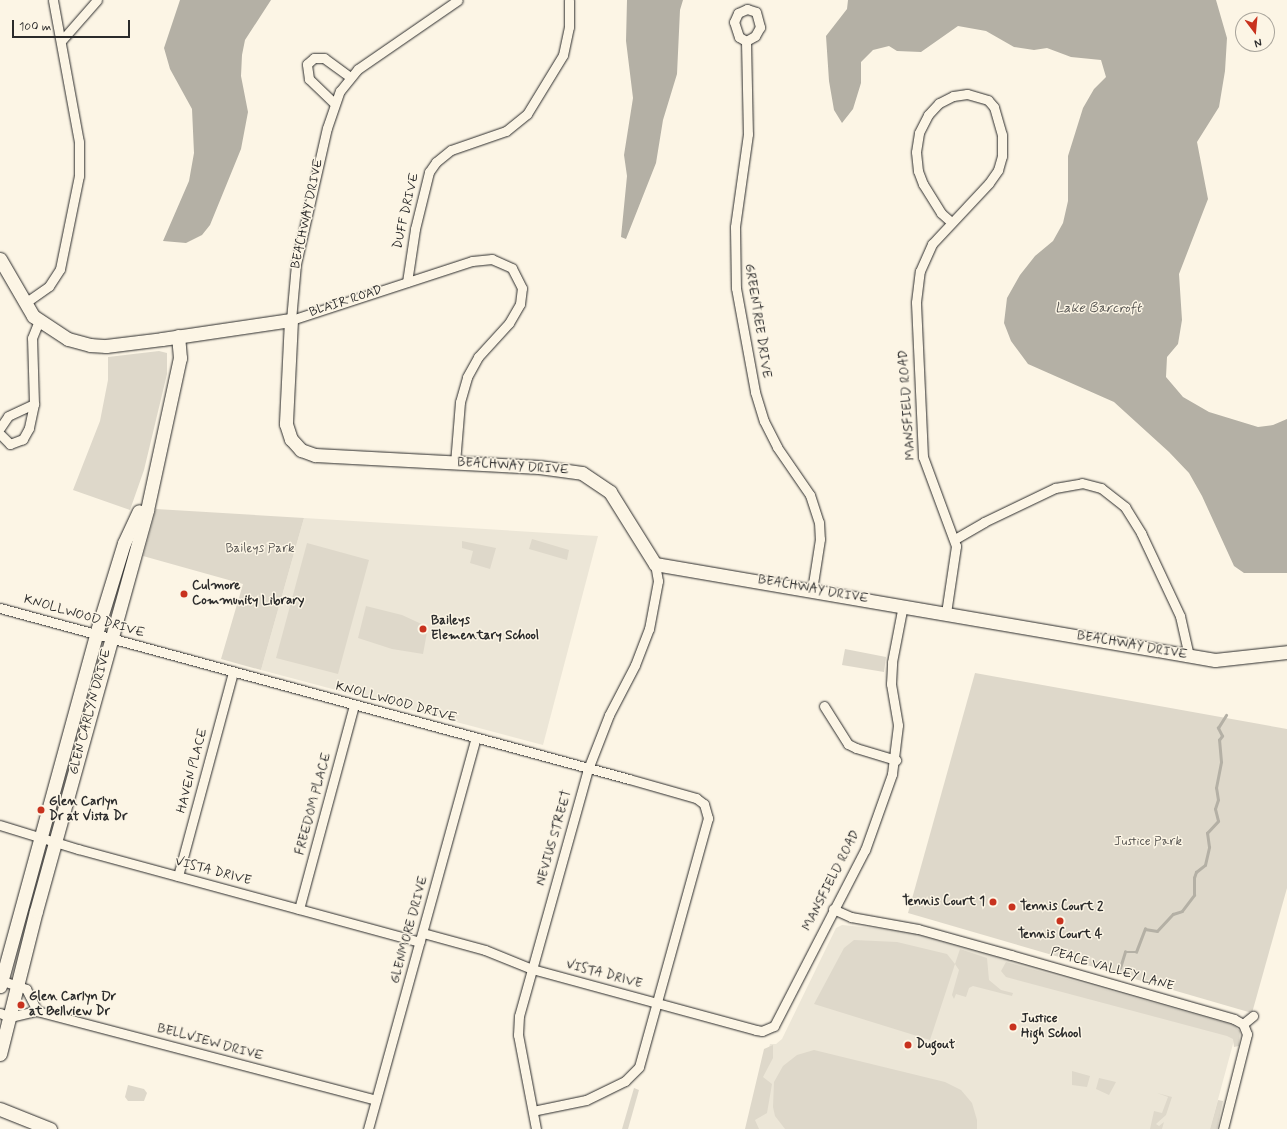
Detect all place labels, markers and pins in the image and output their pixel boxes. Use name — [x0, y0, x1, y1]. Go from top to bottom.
place label: Culmore Community Library — [192, 579, 305, 610]
marker: Culmore Community Library — [179, 589, 189, 599]
place label: Baileys Elementary School — [431, 614, 539, 645]
marker: Baileys Elementary School — [418, 624, 428, 634]
place label: Glen Carlyn Dr at Vista Dr — [49, 795, 129, 826]
marker: Glen Carlyn Dr at Vista Dr — [36, 805, 46, 815]
place label: Tennis Court 1 — [904, 894, 985, 910]
marker: Tennis Court 1 — [988, 897, 998, 907]
place label: Tennis Court 2 — [1020, 899, 1102, 915]
marker: Tennis Court 2 — [1007, 902, 1017, 912]
marker: Tennis Court 4 — [1055, 916, 1065, 926]
place label: Tennis Court 4 — [1018, 927, 1102, 943]
place label: Glen Carlyn Dr at Bellview Dr — [29, 990, 116, 1021]
marker: Glen Carlyn Dr at Bellview Dr — [16, 1000, 26, 1010]
place label: Justice High School — [1021, 1012, 1082, 1043]
marker: Justice High School — [1008, 1022, 1018, 1032]
place label: Dugout — [916, 1037, 955, 1053]
marker: Dugout — [903, 1040, 913, 1050]

